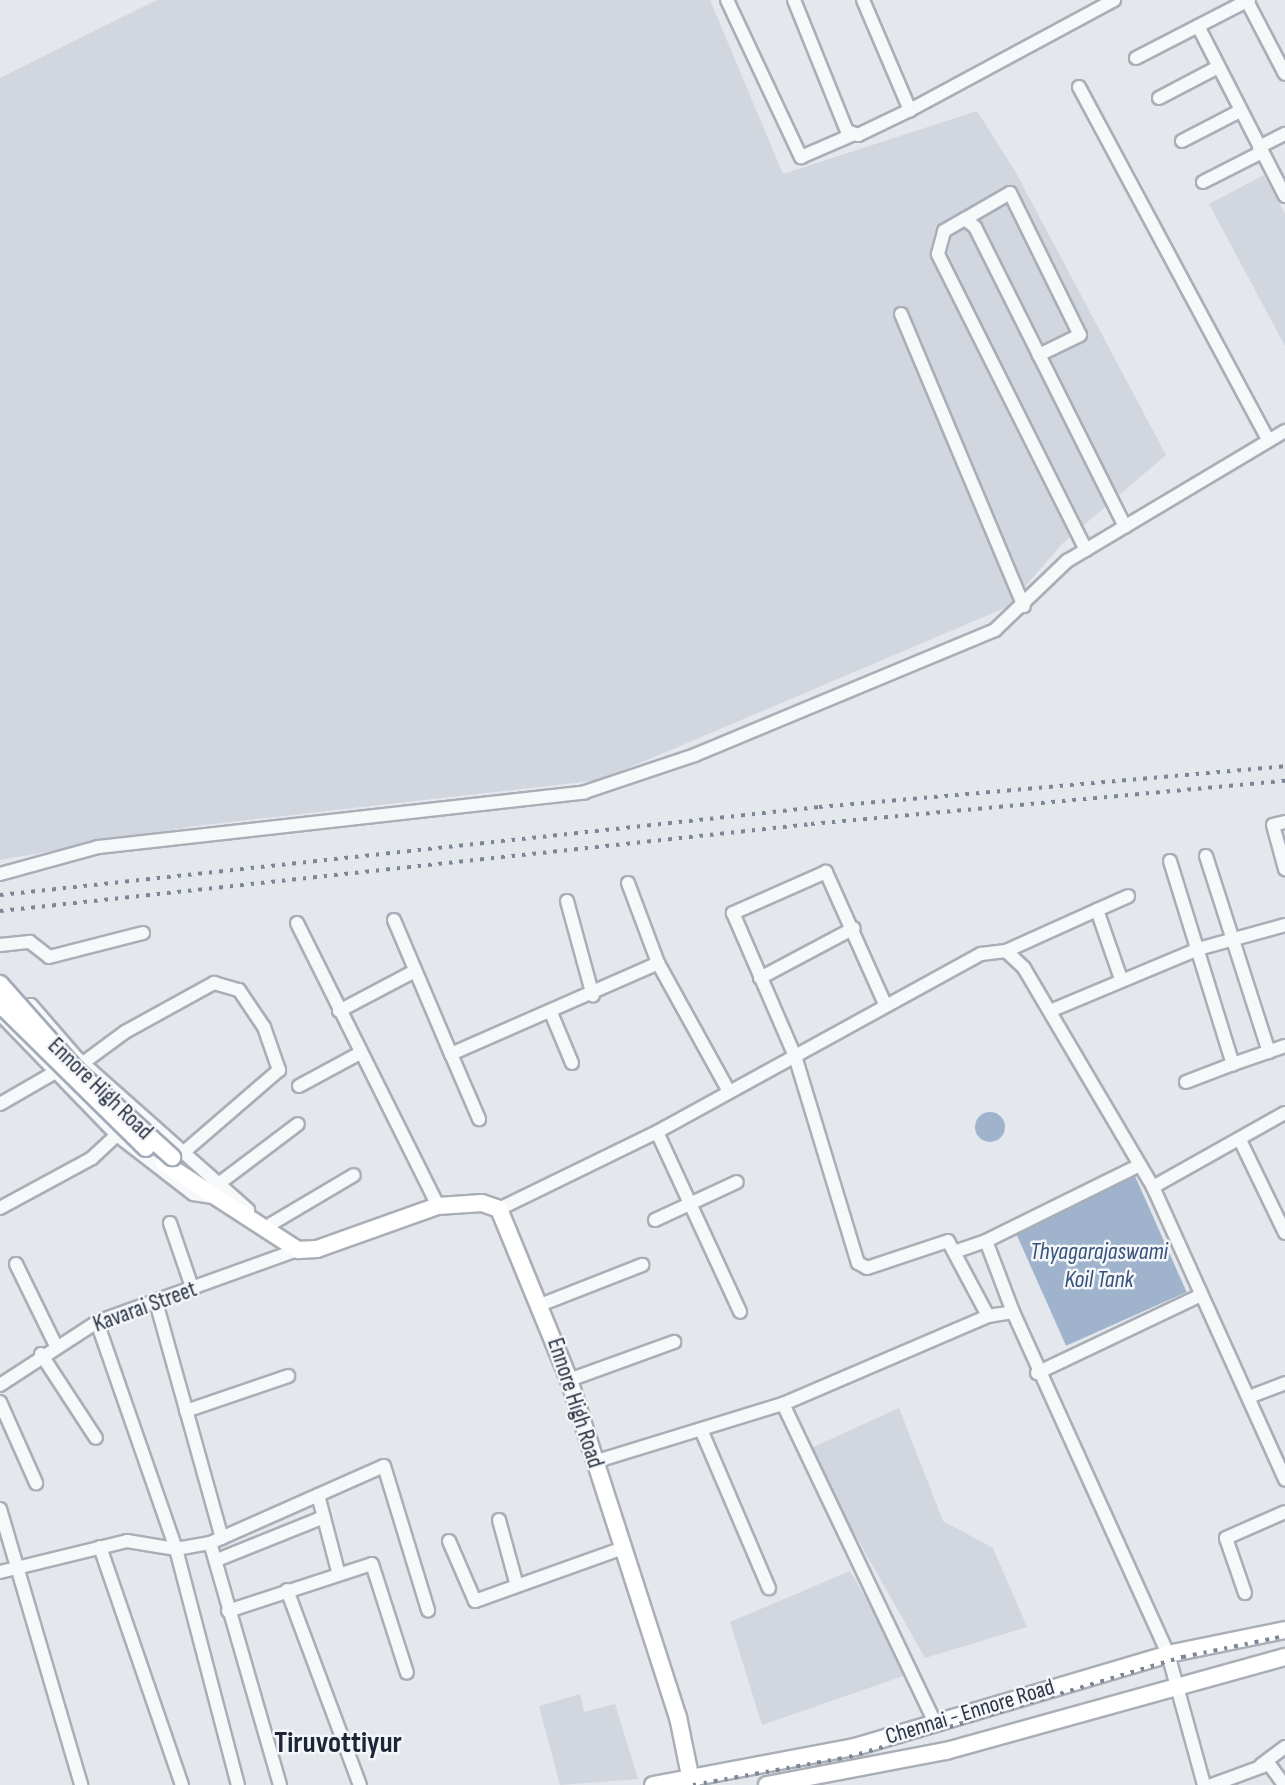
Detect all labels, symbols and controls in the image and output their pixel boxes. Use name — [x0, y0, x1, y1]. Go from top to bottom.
street label: Ennore High Road — [42, 1032, 158, 1146]
water label: Thyagarajaswami Koil Tank — [1030, 1238, 1168, 1294]
street label: Kavarai Street — [90, 1276, 200, 1338]
street label: Ennore High Road — [541, 1335, 609, 1471]
street label: Chennai - Ennore Road — [882, 1673, 1058, 1751]
district label: Tiruvottiyur — [274, 1725, 402, 1761]

